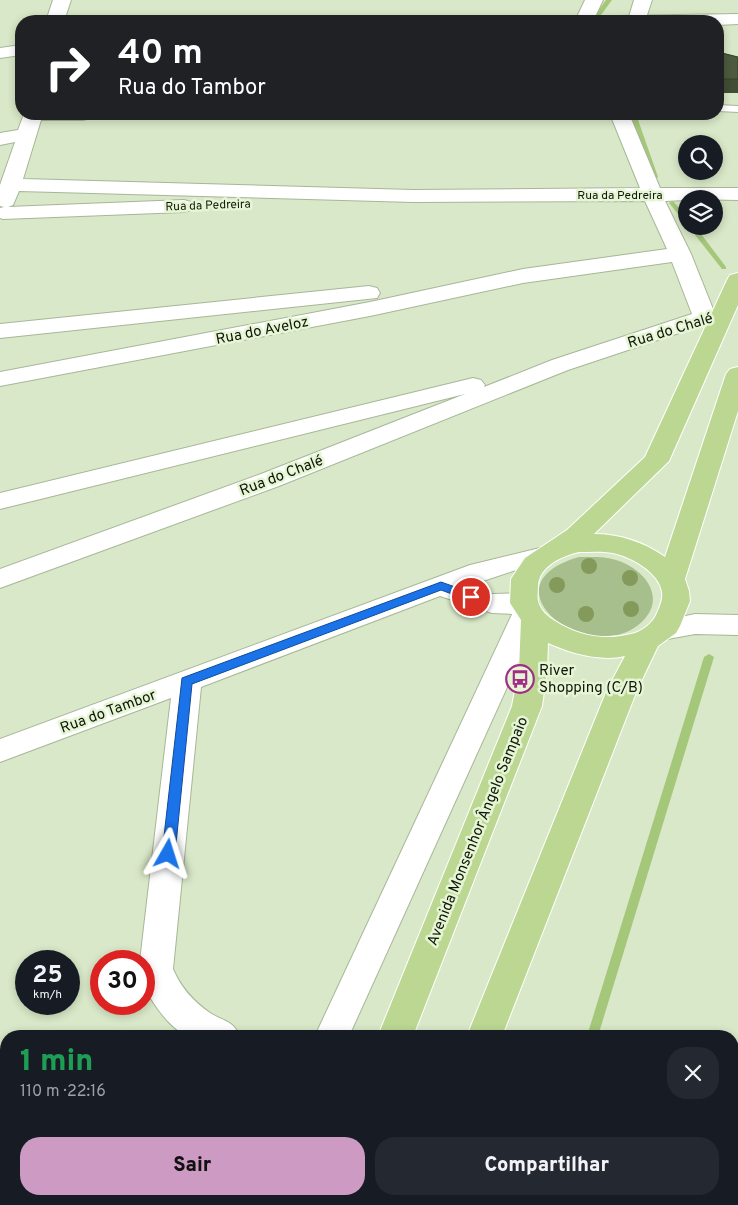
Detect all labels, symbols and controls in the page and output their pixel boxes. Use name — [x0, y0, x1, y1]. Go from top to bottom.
text: 40 m — [118, 32, 203, 76]
icon: right — [35, 35, 100, 100]
text: Rua do Tambor — [118, 75, 266, 102]
map controls — [678, 135, 723, 235]
button: search — [678, 135, 723, 180]
street label: Rua da Pedreira — [577, 188, 663, 204]
button: layers — [678, 190, 723, 235]
street label: Rua da Pedreira — [165, 197, 251, 215]
street label: Rua do Chalé — [626, 309, 715, 353]
street label: Rua do Aveloz — [214, 313, 310, 350]
street label: Rua do Chalé — [237, 452, 326, 501]
pin — [450, 576, 492, 618]
icon: arrive — [457, 583, 485, 611]
place label: River Shopping (C/B) — [539, 662, 643, 698]
bus stop icon: River Shopping (C/B) — [505, 664, 535, 694]
street label: Rua do Tambor — [58, 686, 159, 739]
street label: Avenida Monsenhor Ângelo Sampaio — [423, 714, 533, 949]
position arrow — [141, 827, 193, 879]
speed limit sign: 30 — [90, 950, 155, 1015]
text: 25 — [32, 960, 63, 992]
text: km/h — [33, 987, 62, 1003]
text: 1 min — [20, 1044, 93, 1081]
button: close — [667, 1047, 719, 1099]
text: 110 m · 22:16 — [20, 1082, 106, 1102]
button: Sair — [20, 1137, 365, 1195]
button: Compartilhar — [375, 1137, 719, 1195]

